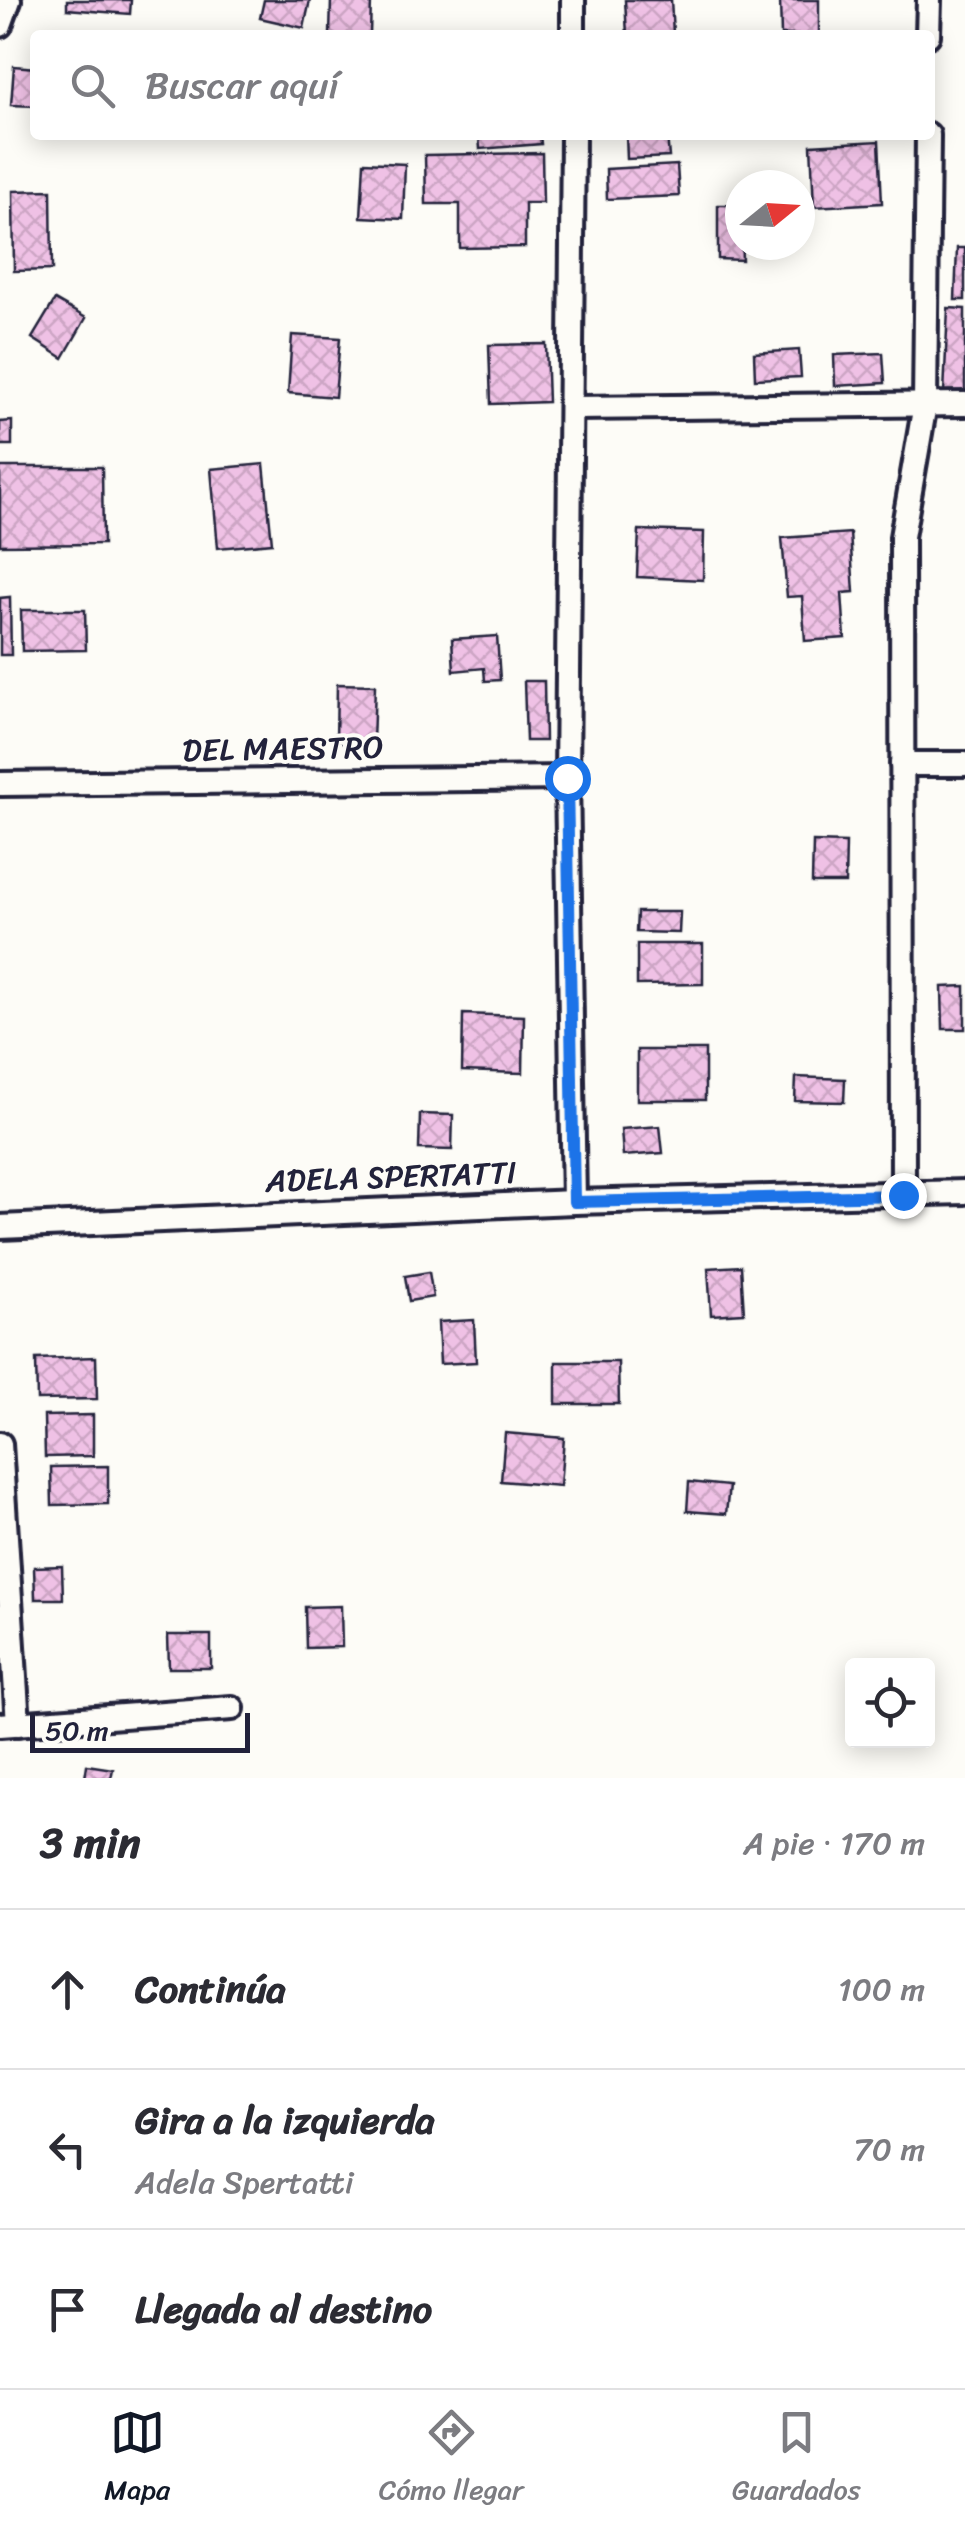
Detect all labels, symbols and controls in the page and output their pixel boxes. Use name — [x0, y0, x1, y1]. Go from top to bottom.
search box — [30, 30, 935, 140]
text: Buscar aquí — [145, 52, 339, 119]
icon: search — [65, 58, 120, 113]
north arrow — [725, 170, 815, 260]
street label: DEL MAESTRO — [182, 719, 384, 779]
route start — [545, 756, 591, 802]
street label: ADELA SPERTATTI — [263, 1144, 518, 1210]
route end — [881, 1173, 927, 1219]
map controls — [845, 1658, 935, 1748]
button: locate — [845, 1658, 935, 1748]
text: 50 m — [45, 1706, 109, 1755]
scale bar — [30, 1708, 250, 1752]
text: 3 min — [40, 1806, 140, 1880]
text: A pie · 170 m — [743, 1815, 925, 1872]
text: Continúa — [135, 1956, 286, 2023]
text: 100 m — [838, 1961, 925, 2018]
icon: ahead — [40, 1962, 95, 2017]
text: Gira a la izquierda — [135, 2087, 435, 2154]
text: 70 m — [854, 2121, 925, 2178]
icon: left — [40, 2122, 95, 2177]
text: Adela Spertatti — [135, 2154, 354, 2211]
text: Llegada al destino — [135, 2276, 432, 2343]
icon: arrive — [40, 2282, 95, 2337]
tab: Mapa — [104, 2405, 170, 2514]
tab: Cómo llegar — [379, 2405, 523, 2514]
tab: Guardados — [732, 2405, 861, 2514]

